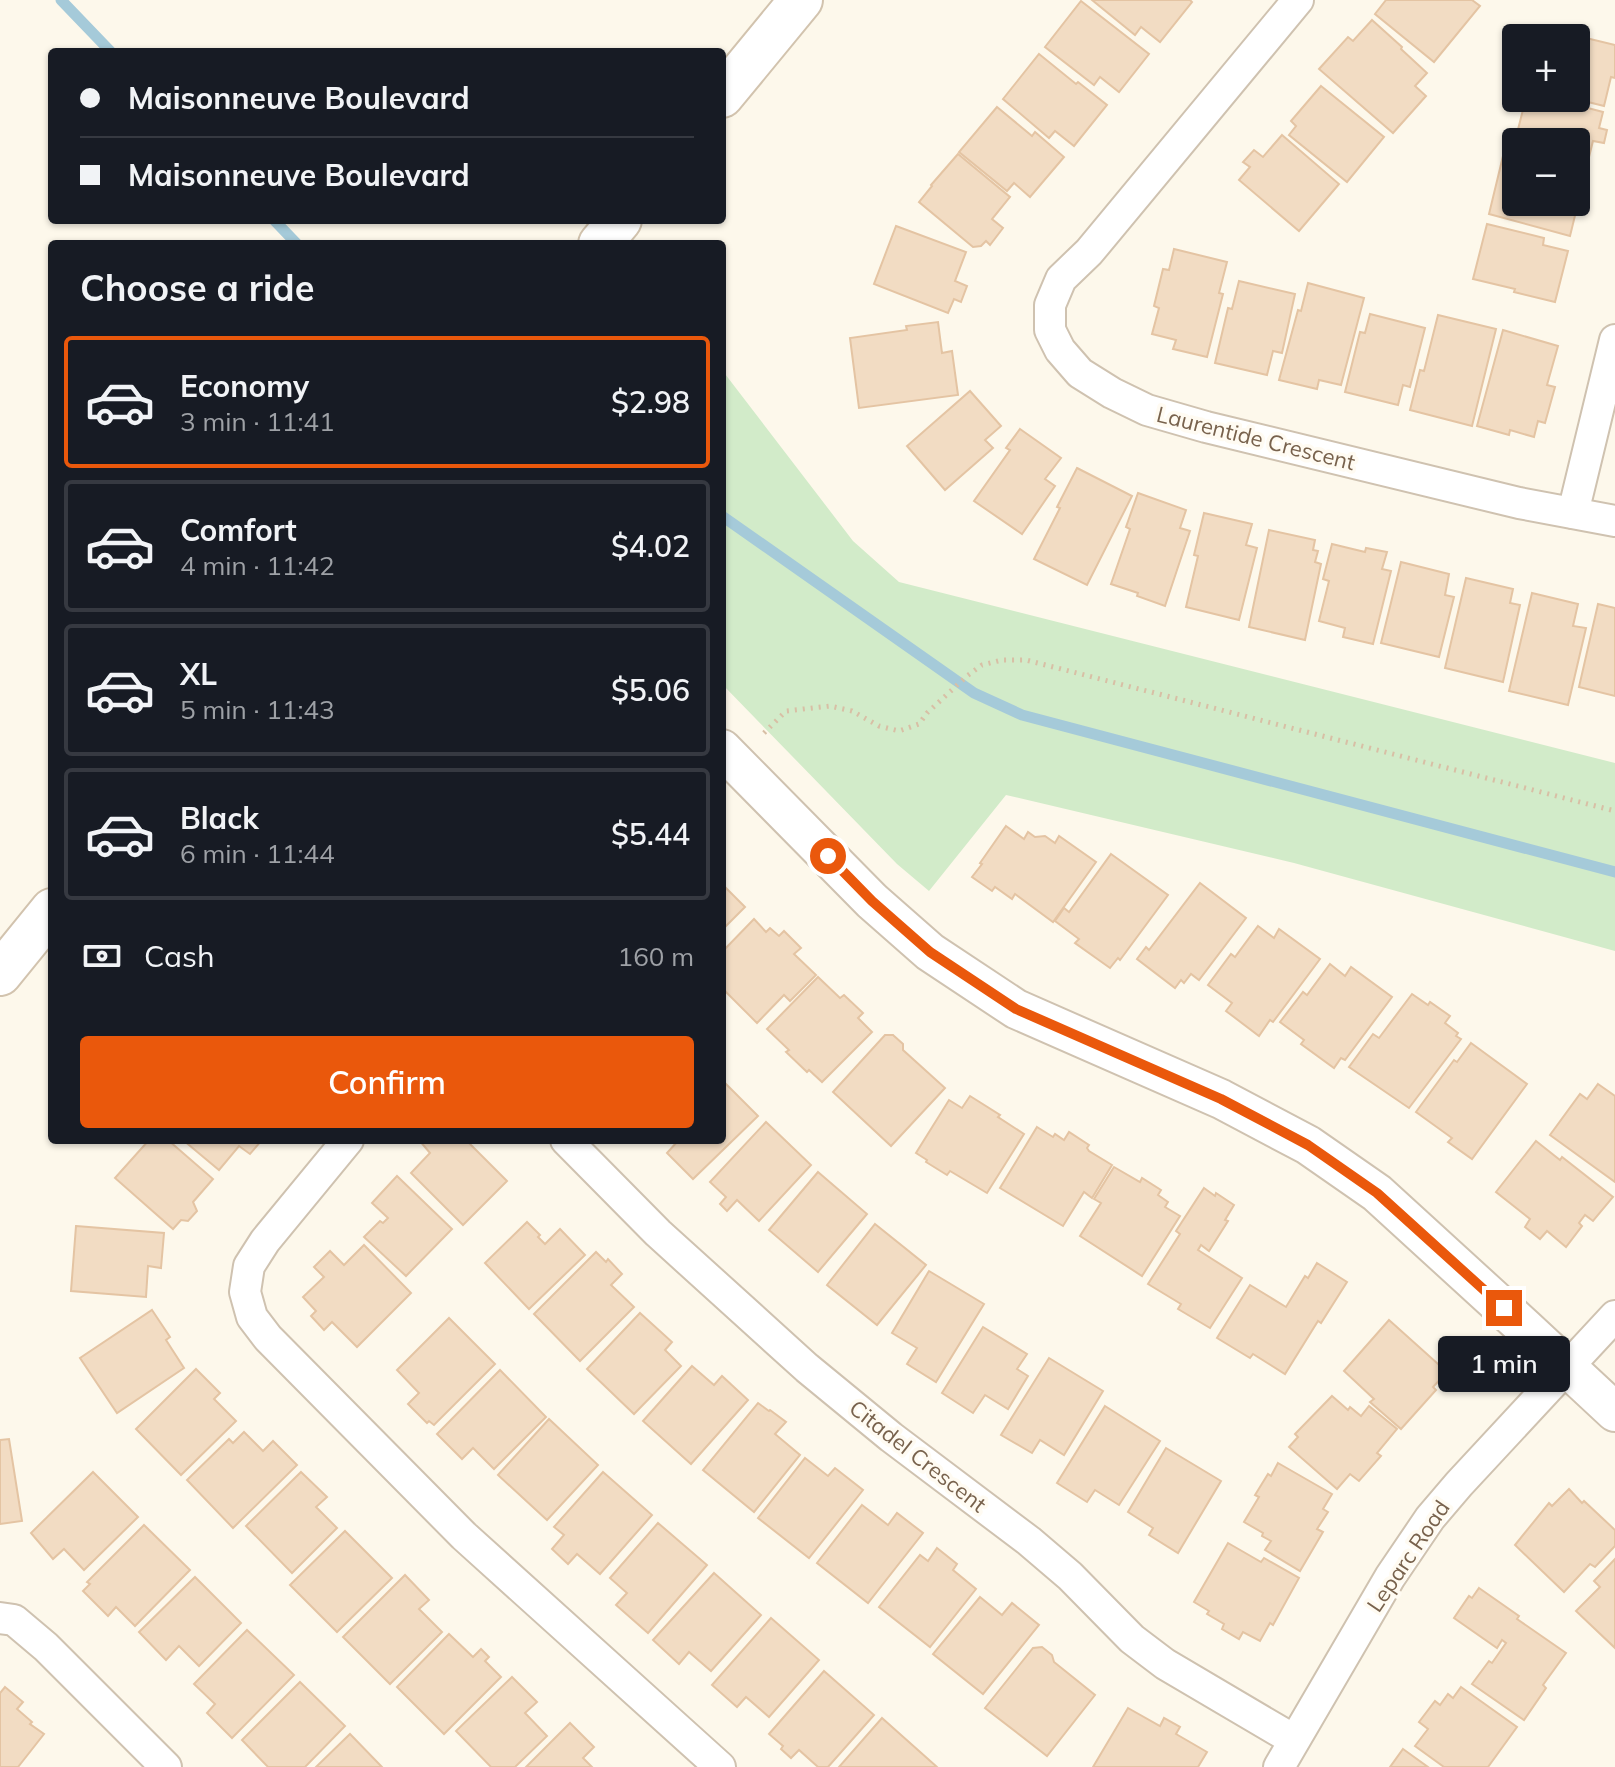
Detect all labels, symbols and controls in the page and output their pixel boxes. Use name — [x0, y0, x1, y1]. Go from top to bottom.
map controls — [1502, 24, 1590, 216]
button: + — [1502, 24, 1590, 112]
text: Maisonneuve Boulevard — [128, 79, 470, 117]
button: − — [1502, 128, 1590, 216]
text: Maisonneuve Boulevard — [128, 156, 470, 194]
text: Choose a ride — [80, 265, 314, 310]
icon: car — [84, 366, 156, 438]
text: Economy — [180, 367, 309, 405]
text: $2.98 — [611, 383, 690, 421]
street label: Laurentide Crescent — [1154, 400, 1358, 476]
text: 3 min · 11:41 — [180, 405, 335, 438]
icon: car — [84, 510, 156, 582]
text: Comfort — [180, 511, 297, 549]
text: $4.02 — [611, 527, 690, 565]
text: 4 min · 11:42 — [180, 549, 335, 582]
icon: car — [84, 654, 156, 726]
text: XL — [180, 655, 217, 693]
text: $5.06 — [611, 671, 690, 709]
text: 5 min · 11:43 — [180, 693, 335, 726]
icon: car — [84, 798, 156, 870]
text: Black — [180, 799, 259, 837]
text: $5.44 — [611, 815, 690, 853]
text: 6 min · 11:44 — [180, 837, 335, 870]
route start — [810, 838, 846, 874]
icon: cash — [80, 934, 124, 978]
text: Cash — [144, 937, 215, 975]
text: 160 m — [618, 940, 694, 973]
button: Confirm — [80, 1036, 694, 1128]
route end — [1486, 1290, 1522, 1326]
callout: 1 min — [1438, 1336, 1570, 1392]
text: 1 min — [1470, 1347, 1538, 1380]
street label: Citadel Crescent — [844, 1394, 992, 1518]
street label: Leparc Road — [1360, 1495, 1456, 1617]

